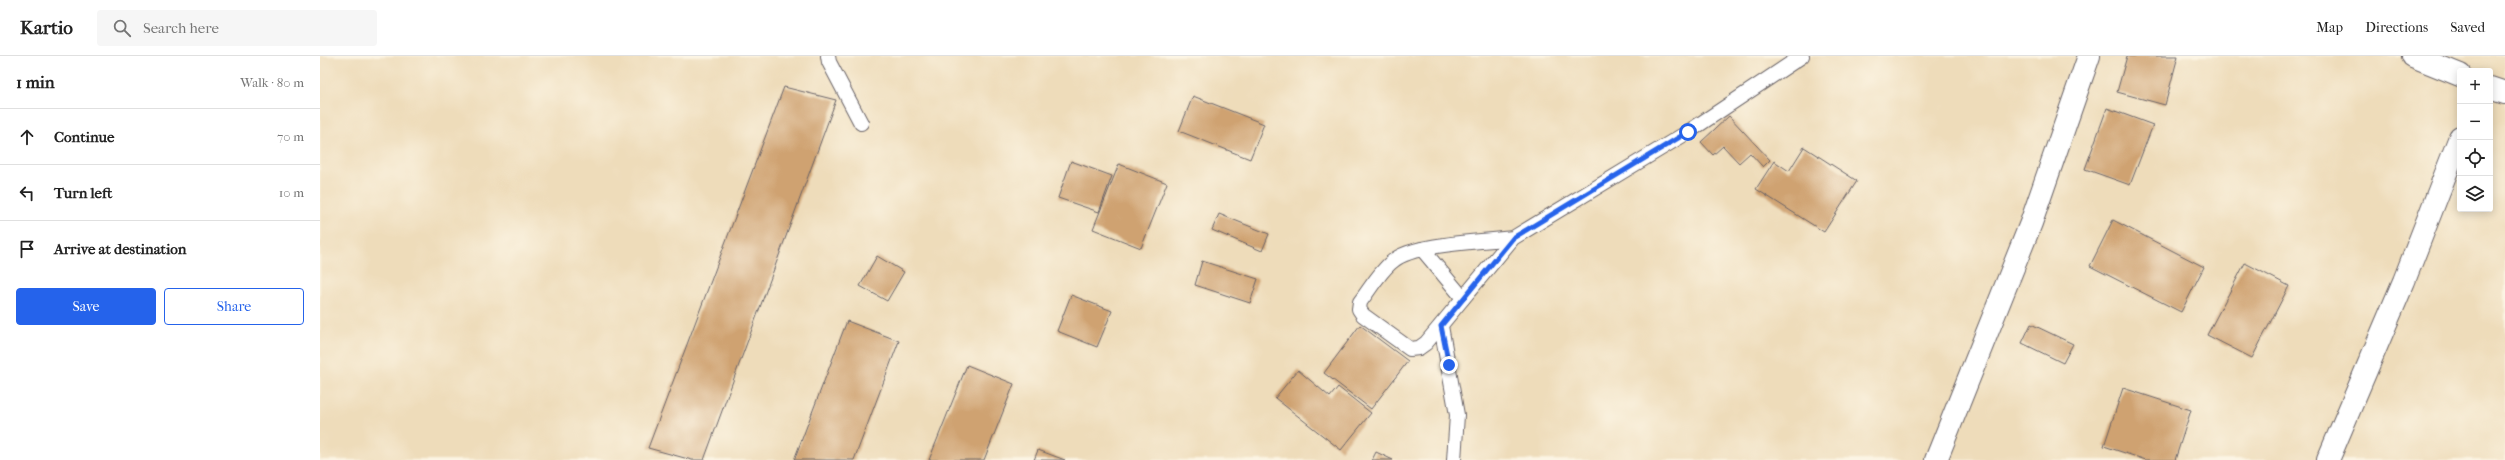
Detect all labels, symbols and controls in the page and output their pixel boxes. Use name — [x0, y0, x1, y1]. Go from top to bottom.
search box — [97, 10, 377, 46]
text: Kartio — [20, 17, 73, 39]
icon: search — [111, 17, 133, 39]
text: Search here — [143, 19, 219, 37]
text: Map — [2316, 19, 2343, 36]
text: Directions — [2365, 19, 2428, 36]
text: Saved — [2450, 19, 2485, 36]
map controls — [2457, 68, 2493, 212]
button: + — [2457, 68, 2493, 104]
text: 1 min — [16, 72, 55, 92]
text: Walk · 80 m — [240, 75, 304, 90]
button: − — [2457, 104, 2493, 140]
route start — [1679, 123, 1697, 141]
icon: ahead — [16, 126, 38, 148]
text: Continue — [54, 128, 114, 146]
text: 70 m — [277, 129, 304, 144]
button: locate — [2457, 140, 2493, 176]
button: layers — [2457, 176, 2493, 212]
icon: left — [16, 182, 38, 204]
text: Turn left — [54, 184, 112, 202]
text: 10 m — [279, 185, 304, 200]
icon: arrive — [16, 238, 38, 260]
text: Arrive at destination — [54, 240, 186, 258]
button: Save — [16, 288, 156, 325]
button: Share — [164, 288, 304, 325]
route end — [1440, 356, 1458, 374]

